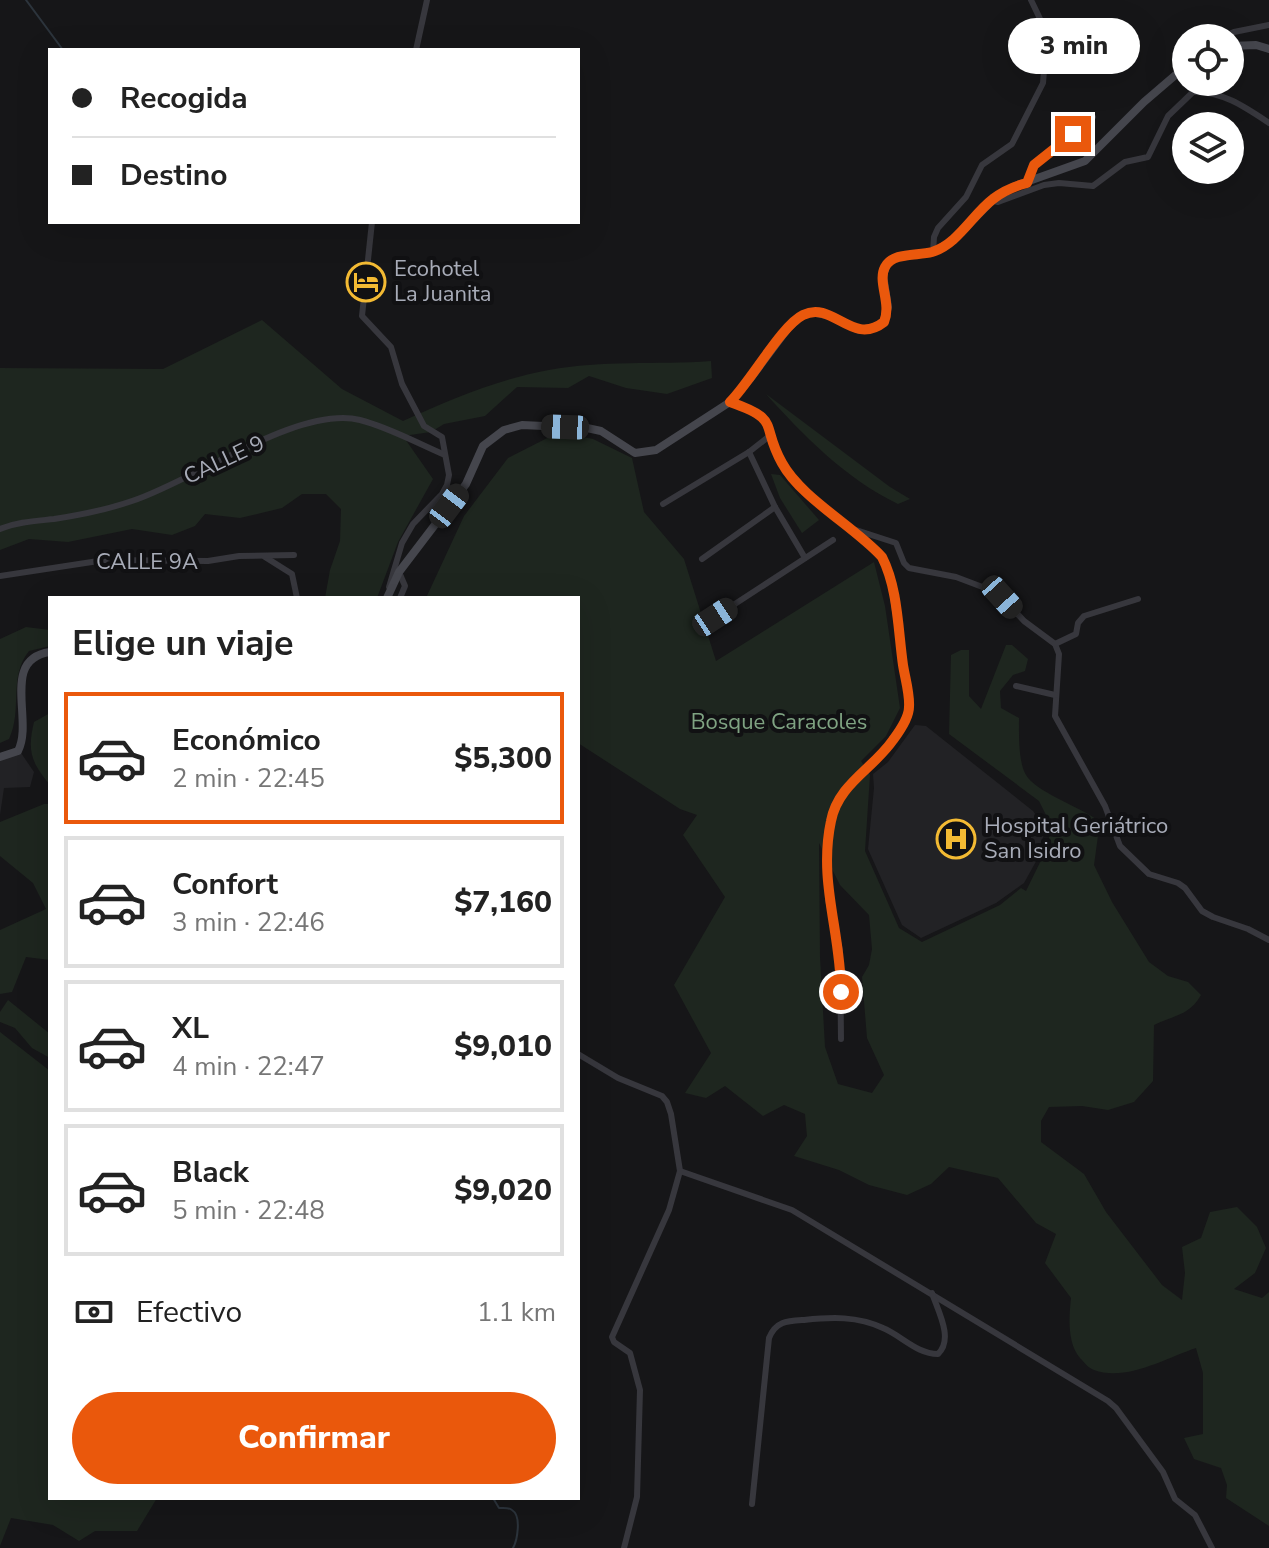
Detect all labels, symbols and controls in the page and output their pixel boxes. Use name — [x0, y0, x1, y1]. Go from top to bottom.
callout: 3 min — [1007, 18, 1139, 74]
map controls — [1172, 24, 1244, 184]
button: locate — [1172, 24, 1244, 96]
text: 3 min — [1040, 28, 1108, 63]
text: Recogida — [120, 78, 248, 119]
button: layers — [1172, 112, 1244, 184]
route end — [1055, 116, 1091, 152]
text: Destino — [120, 155, 228, 196]
place label: Ecohotel La Juanita — [394, 254, 491, 309]
hotel icon: Ecohotel La Juanita — [345, 261, 387, 303]
car — [541, 414, 589, 440]
street label: CALLE 9 — [179, 428, 269, 492]
car — [425, 480, 473, 532]
street label: CALLE 9A — [96, 547, 198, 577]
car — [977, 571, 1027, 623]
car — [688, 594, 742, 640]
text: Elige un viaje — [72, 619, 293, 668]
park label: Bosque Caracoles — [691, 707, 867, 737]
text: Económico — [172, 720, 321, 761]
icon: car — [76, 722, 148, 794]
text: $5,300 — [454, 738, 552, 779]
text: 2 min · 22:45 — [172, 761, 325, 796]
place label: Hospital Geriátrico San Isidro — [984, 811, 1168, 866]
hospital icon: Hospital Geriátrico San Isidro — [935, 818, 977, 860]
text: Confort — [172, 864, 278, 905]
icon: car — [76, 866, 148, 938]
text: $7,160 — [454, 882, 552, 923]
text: 3 min · 22:46 — [172, 905, 325, 940]
route start — [823, 974, 859, 1010]
text: XL — [172, 1008, 209, 1049]
icon: car — [76, 1010, 148, 1082]
text: $9,010 — [454, 1026, 552, 1067]
text: 4 min · 22:47 — [172, 1049, 325, 1084]
text: Black — [172, 1152, 249, 1193]
icon: car — [76, 1154, 148, 1226]
text: $9,020 — [454, 1170, 552, 1211]
text: 5 min · 22:48 — [172, 1193, 325, 1228]
icon: cash — [72, 1290, 116, 1334]
text: Efectivo — [136, 1292, 242, 1333]
text: 1.1 km — [477, 1295, 556, 1330]
button: Confirmar — [72, 1392, 556, 1484]

